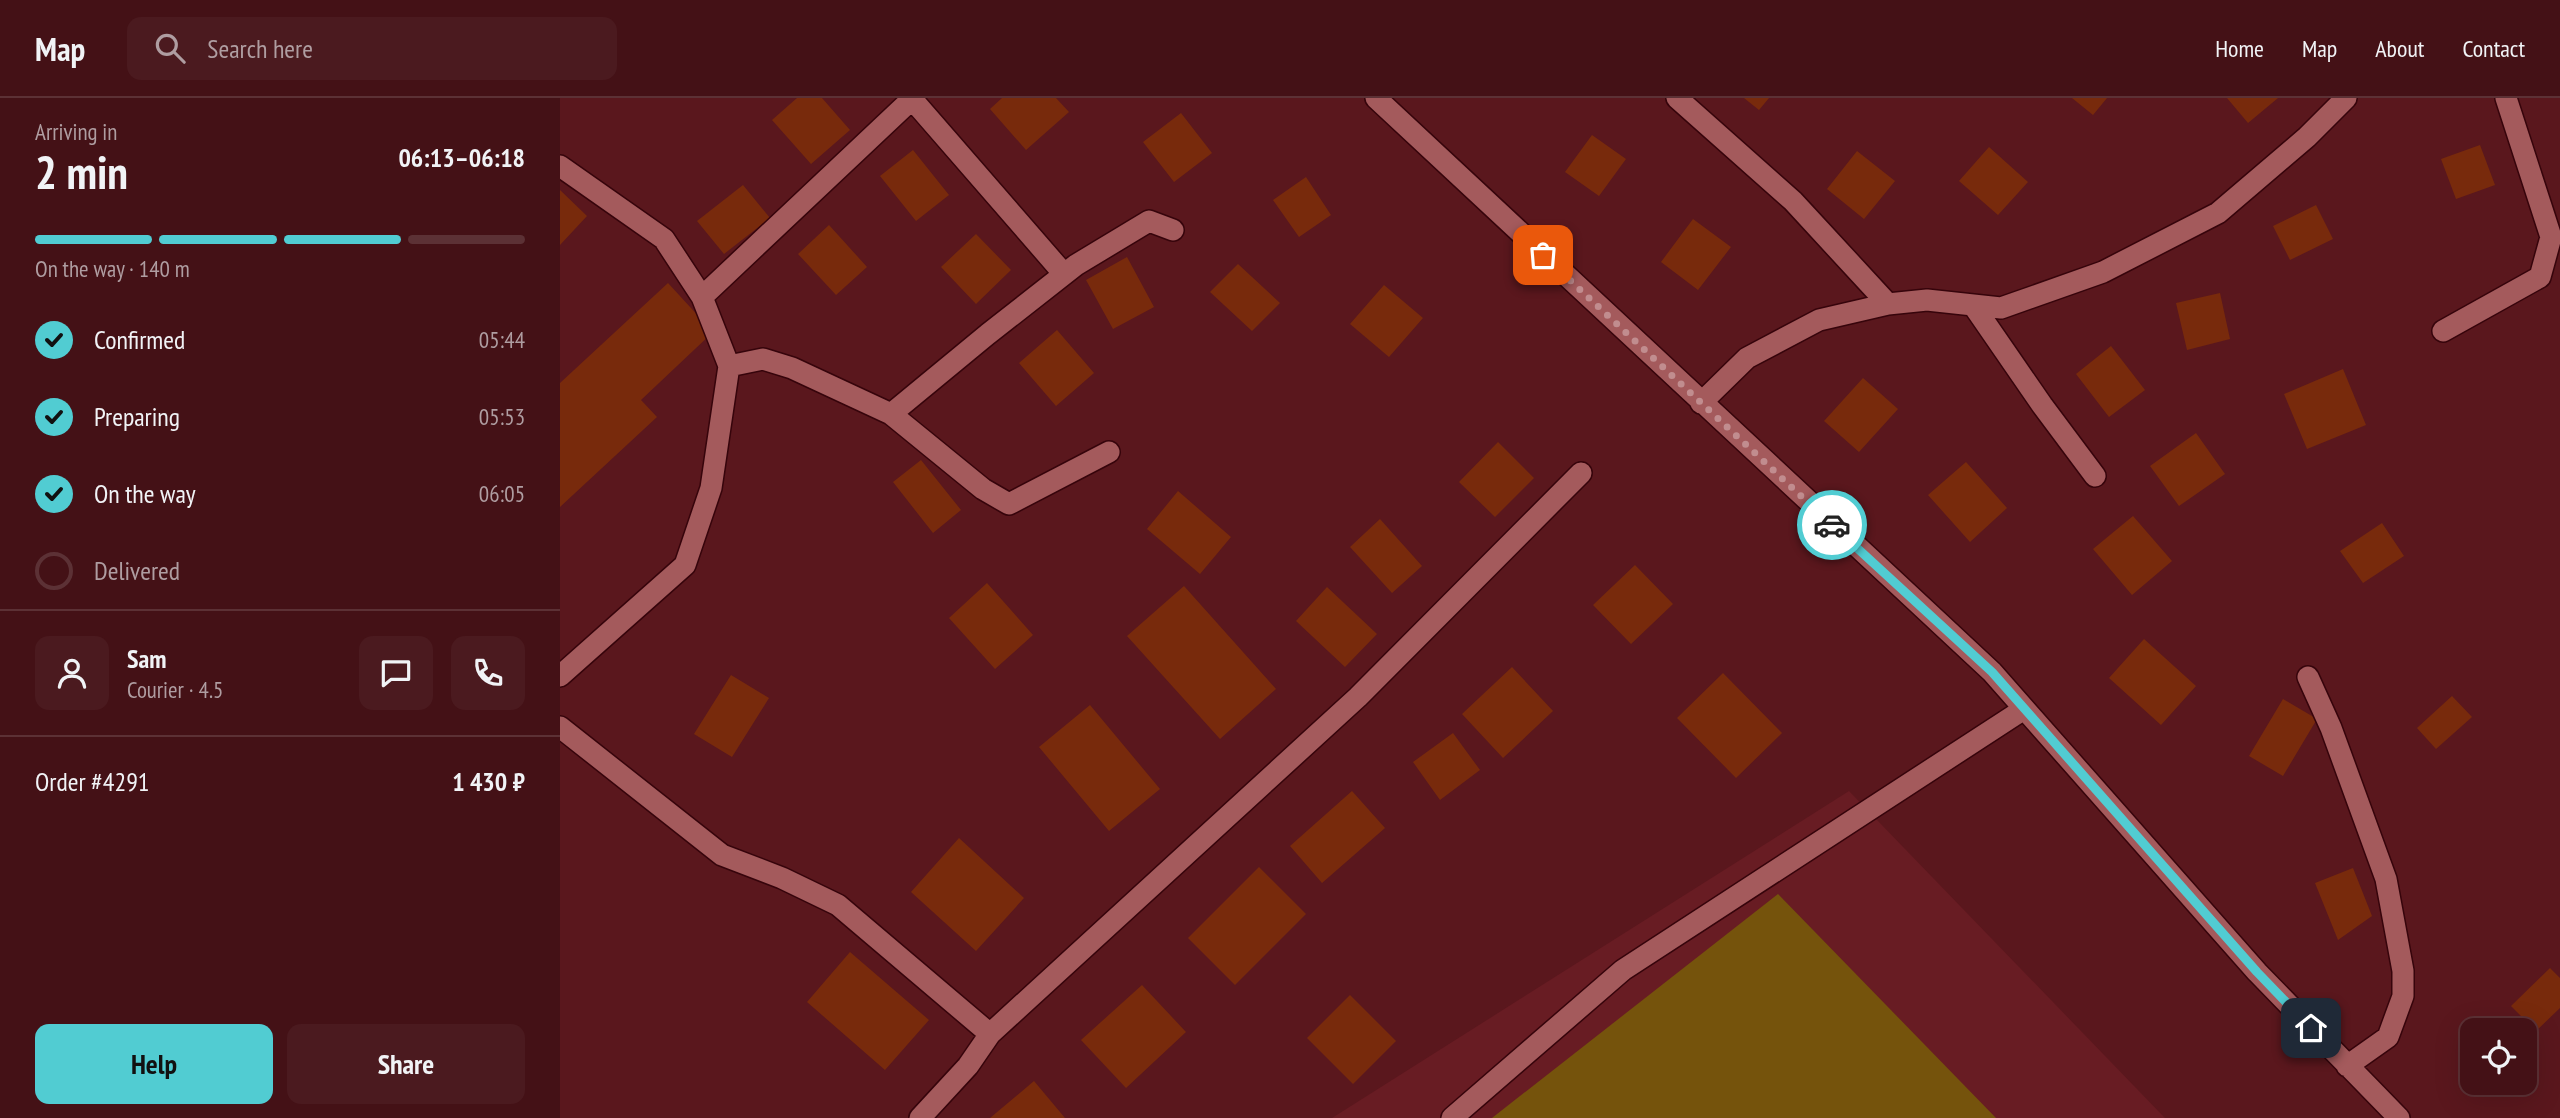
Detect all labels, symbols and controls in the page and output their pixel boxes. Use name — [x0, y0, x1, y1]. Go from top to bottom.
search box — [127, 17, 617, 80]
text: Map — [35, 27, 85, 70]
icon: search — [151, 29, 189, 67]
text: Search here — [207, 32, 313, 65]
text: Home — [2215, 33, 2264, 64]
text: Map — [2302, 33, 2337, 64]
text: About — [2375, 33, 2424, 64]
text: Contact — [2462, 33, 2525, 64]
text: Arriving in — [35, 117, 117, 146]
text: 06:13–06:18 — [398, 141, 525, 174]
text: 2 min — [35, 142, 128, 202]
pin — [1513, 225, 1573, 285]
icon: bag — [1524, 236, 1562, 274]
text: On the way · 140 m — [35, 254, 190, 283]
icon: check — [35, 321, 73, 359]
text: Confirmed — [94, 323, 185, 356]
text: 05:44 — [479, 325, 525, 354]
icon: check — [35, 398, 73, 436]
text: Preparing — [94, 400, 180, 433]
text: 05:53 — [479, 402, 525, 431]
icon: check — [35, 475, 73, 513]
text: On the way — [94, 477, 196, 510]
text: 06:05 — [479, 479, 525, 508]
courier — [1797, 490, 1867, 560]
icon: car — [1813, 506, 1851, 544]
text: Delivered — [94, 554, 180, 587]
button: person — [35, 636, 109, 710]
button: chat — [359, 636, 433, 710]
button: phone — [451, 636, 525, 710]
text: Sam — [127, 642, 166, 675]
text: Courier · 4.5 — [127, 675, 223, 704]
text: Order #4291 — [35, 765, 150, 798]
text: 1 430 ₽ — [452, 765, 525, 798]
pin — [2281, 998, 2341, 1058]
icon: home — [2292, 1009, 2330, 1047]
map controls — [2460, 1018, 2537, 1095]
button: locate — [2460, 1018, 2537, 1095]
button: Help — [35, 1024, 273, 1104]
button: Share — [287, 1024, 525, 1104]

